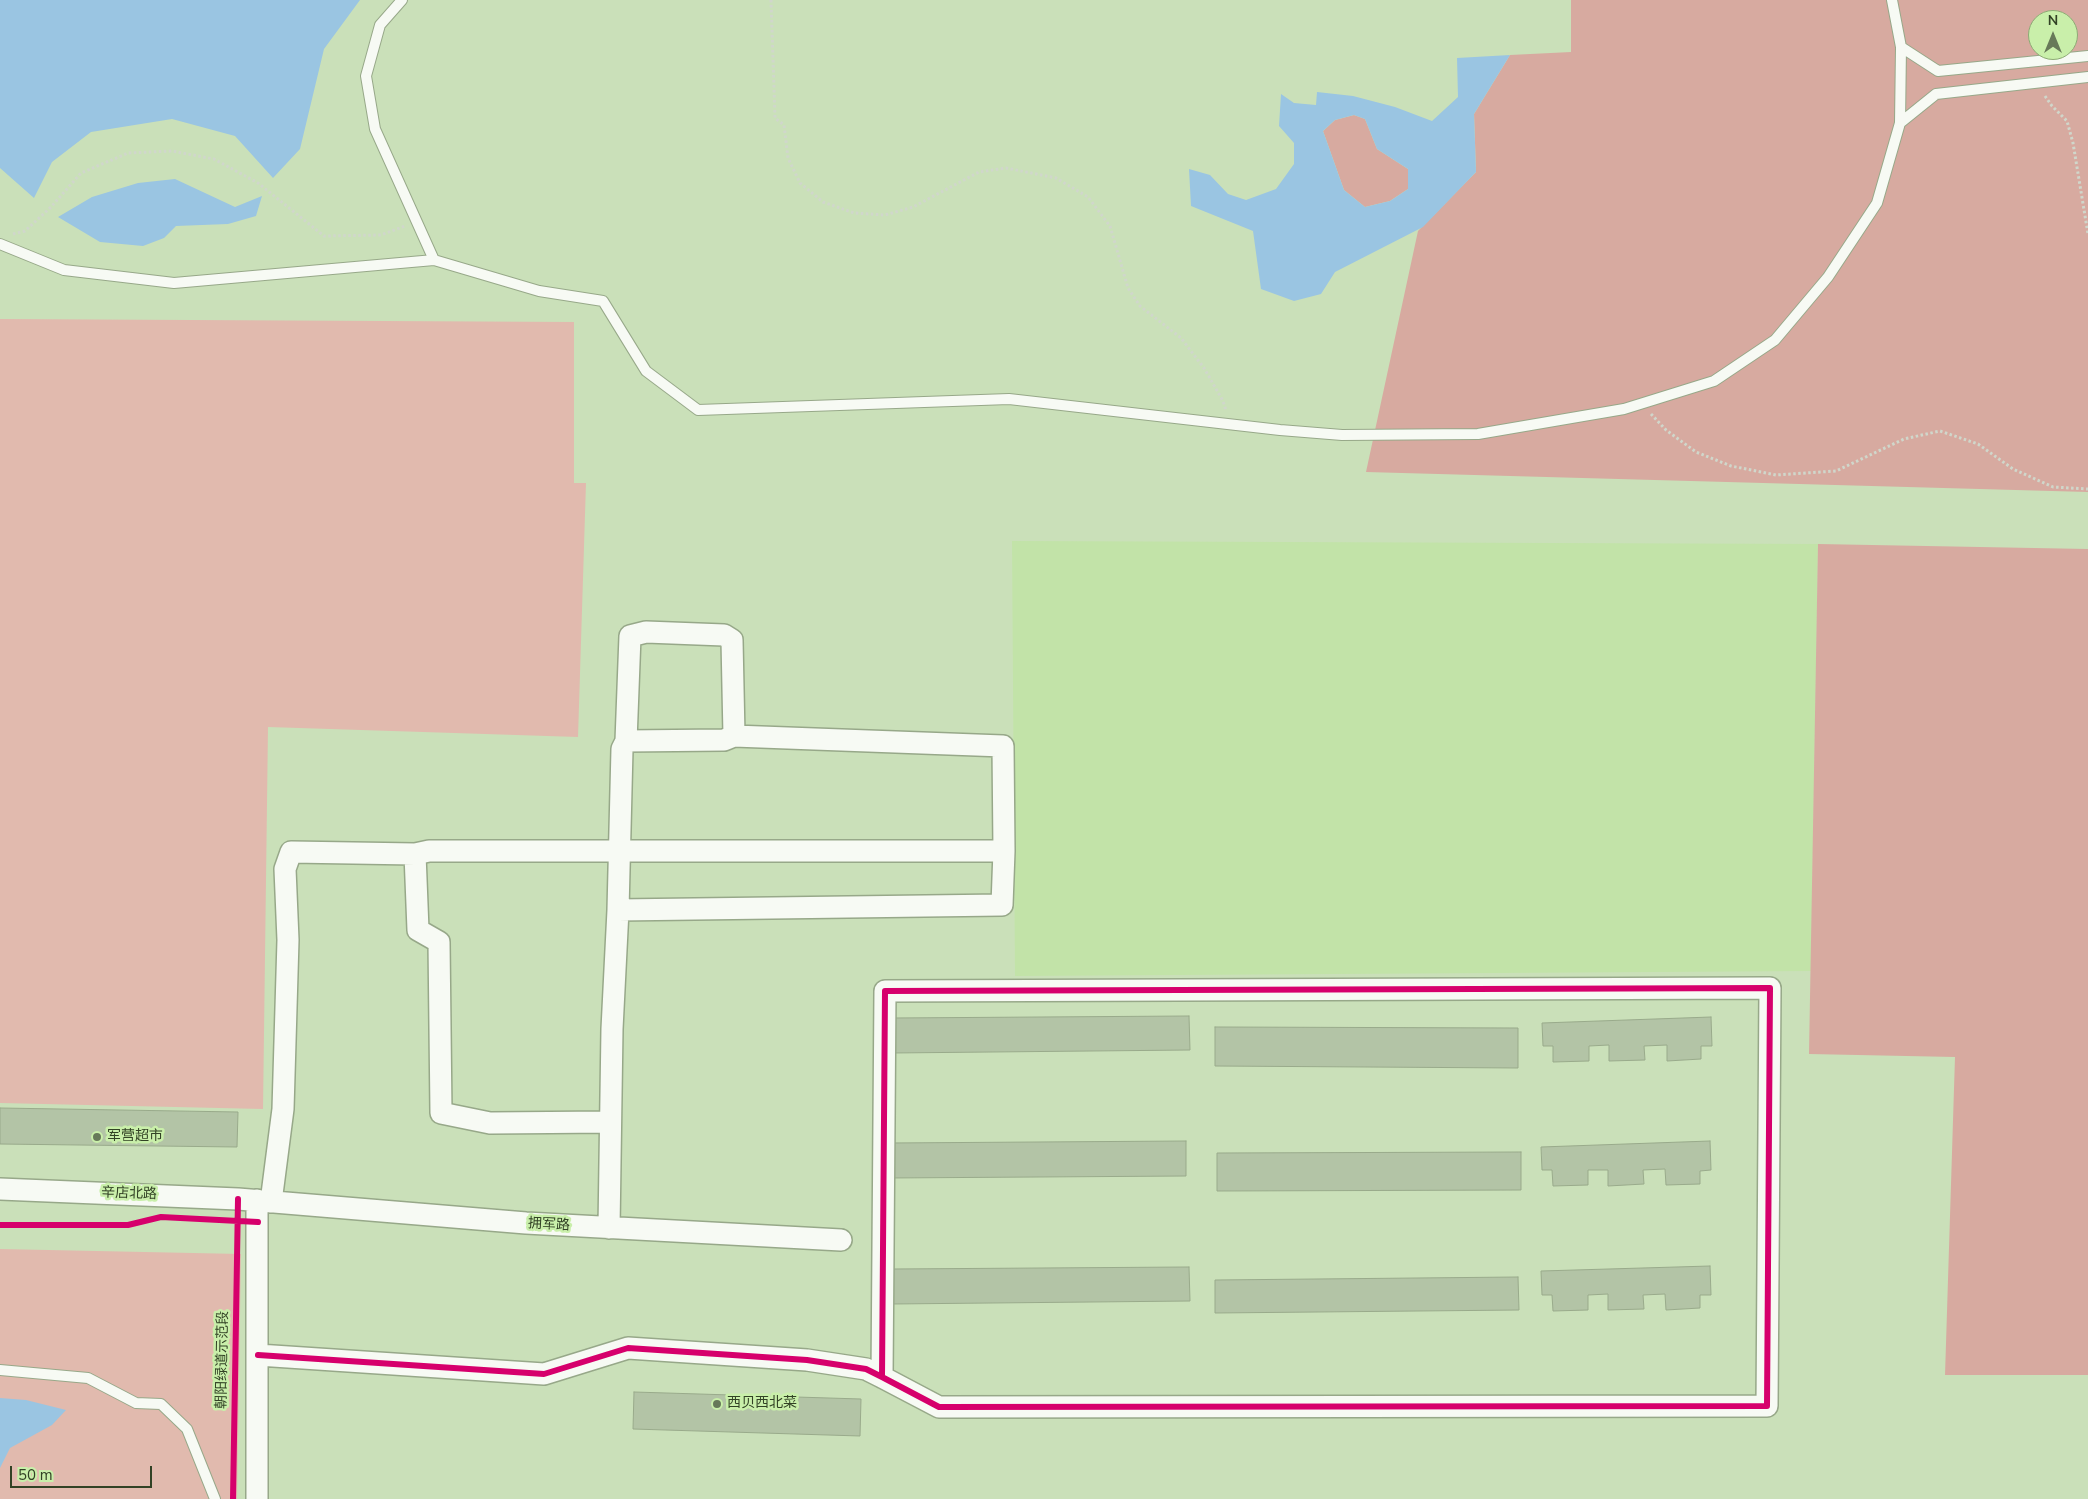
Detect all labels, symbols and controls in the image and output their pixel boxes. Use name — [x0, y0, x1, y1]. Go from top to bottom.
north arrow — [2028, 10, 2078, 60]
text: N — [2048, 11, 2058, 30]
place label: 军营超市 — [107, 1129, 163, 1145]
marker: 军营超市 — [91, 1131, 103, 1143]
street label: 辛店北路 — [101, 1185, 157, 1203]
street label: 拥军路 — [528, 1216, 570, 1234]
street label: 朝阳绿道示范段 — [214, 1311, 232, 1409]
place label: 西贝西北菜 — [727, 1396, 797, 1412]
marker: 西贝西北菜 — [711, 1398, 723, 1410]
scale bar — [12, 1456, 155, 1488]
text: 50 m — [18, 1465, 53, 1485]

